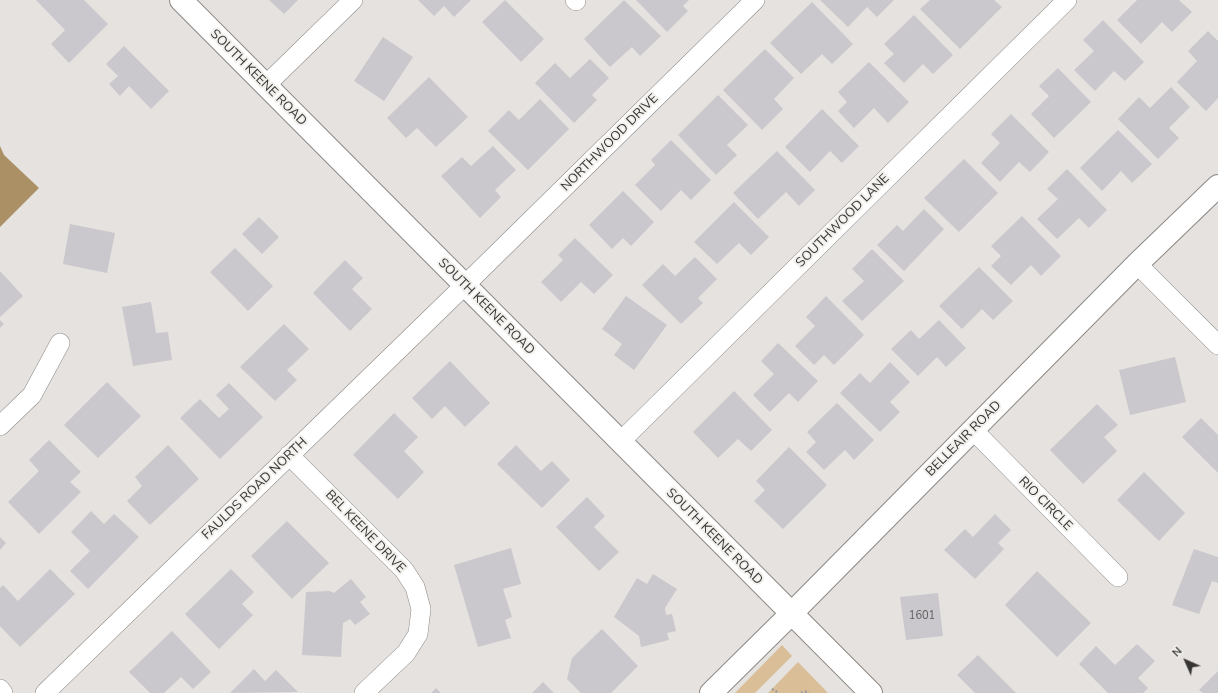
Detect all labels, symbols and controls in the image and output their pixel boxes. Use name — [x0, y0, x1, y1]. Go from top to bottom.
street label: SOUTH KEENE ROAD — [207, 27, 309, 129]
street label: NORTHWOOD DRIVE — [558, 91, 662, 195]
street label: SOUTHWOOD LANE — [793, 171, 893, 271]
street label: SOUTH KEENE ROAD — [435, 256, 537, 358]
street label: BELLEAIR ROAD — [923, 398, 1005, 480]
street label: FAULDS ROAD NORTH — [199, 435, 311, 543]
street label: RIO CIRCLE — [1015, 474, 1075, 534]
street label: SOUTH KEENE ROAD — [663, 486, 765, 588]
street label: BEL KEENE DRIVE — [322, 487, 408, 577]
house number: 1601 — [909, 609, 935, 623]
north arrow — [1166, 641, 1206, 681]
text: N — [1169, 644, 1185, 660]

